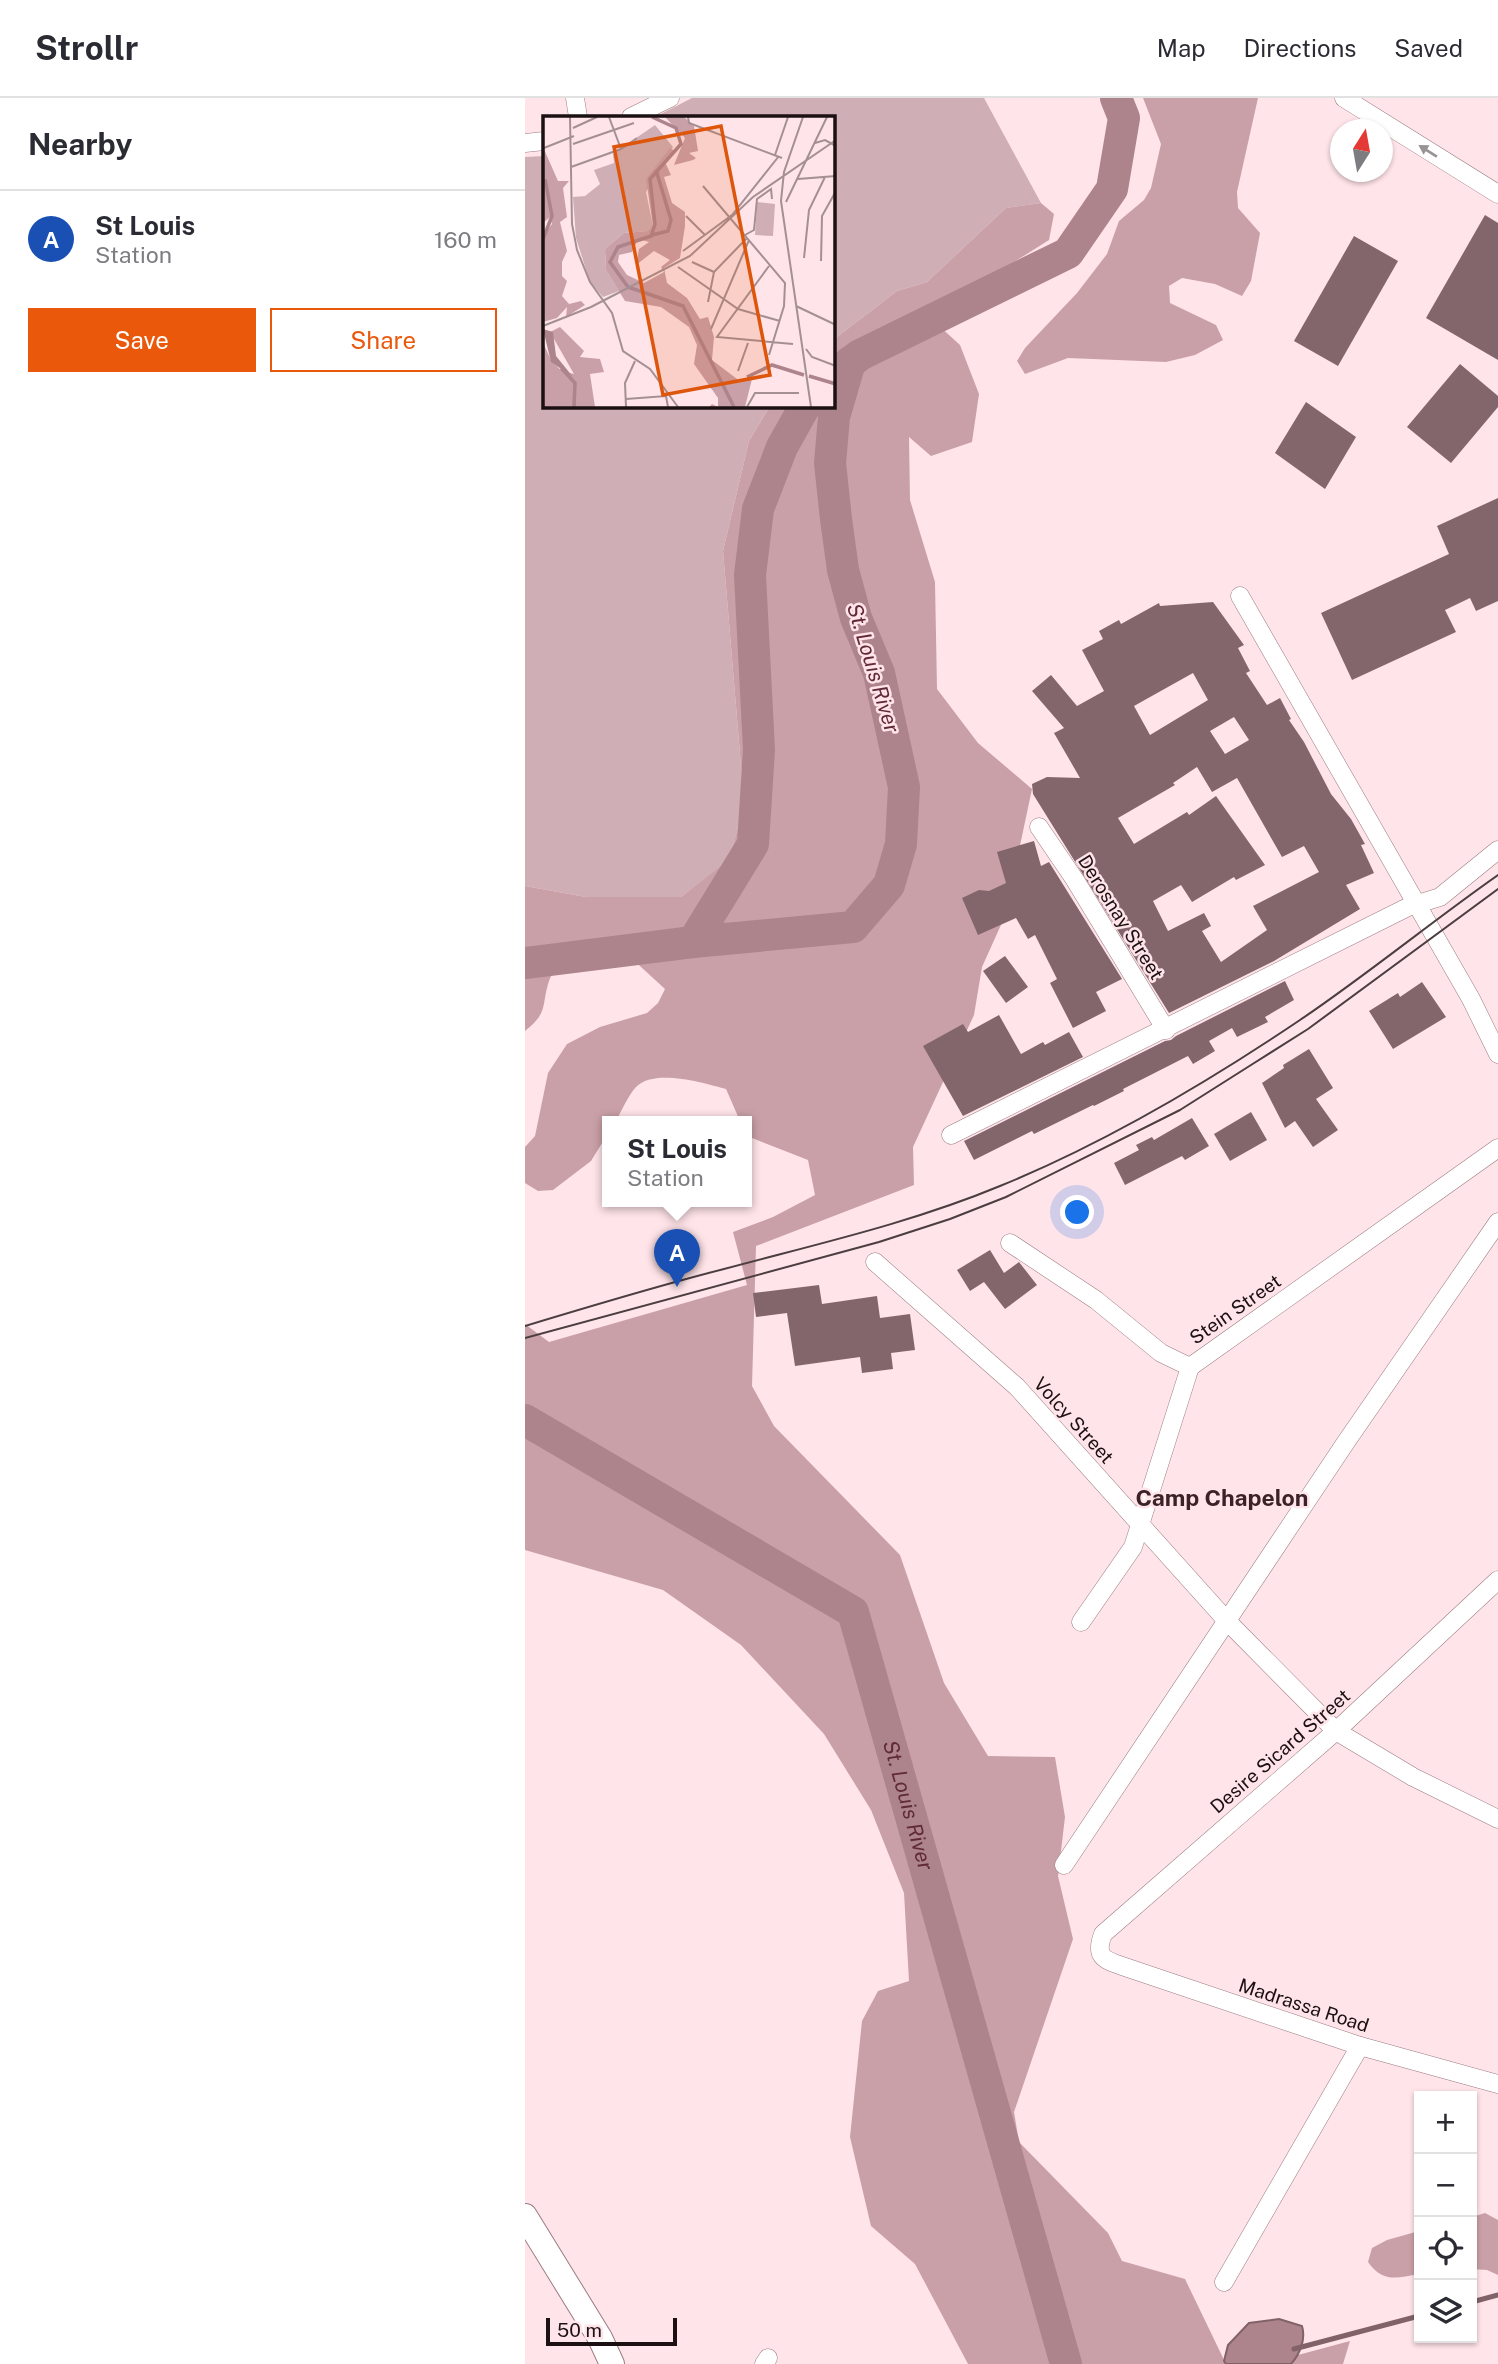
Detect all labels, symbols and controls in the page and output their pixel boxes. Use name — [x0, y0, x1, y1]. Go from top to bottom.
text: Strollr — [35, 29, 138, 67]
text: Map — [1157, 34, 1206, 62]
text: Directions — [1244, 34, 1356, 62]
text: Saved — [1394, 34, 1463, 62]
inset map — [543, 116, 835, 408]
north arrow — [1330, 119, 1393, 182]
text: Nearby — [28, 126, 132, 162]
one-way arrow — [1419, 144, 1438, 157]
text: St Louis — [95, 210, 195, 241]
text: A — [43, 226, 59, 253]
text: 160 m — [434, 226, 497, 253]
text: Station — [95, 241, 172, 268]
button: Save — [28, 308, 256, 372]
button: Share — [270, 308, 497, 372]
water label: St. Louis River — [842, 600, 905, 737]
street label: Derosnay Street — [1074, 851, 1168, 983]
popup — [602, 1116, 752, 1207]
text: St Louis — [627, 1133, 727, 1164]
text: Station — [627, 1164, 704, 1191]
your location — [1060, 1195, 1094, 1229]
pin: A — [654, 1229, 700, 1287]
street label: Stein Street — [1185, 1270, 1285, 1348]
street label: Volcy Street — [1030, 1372, 1118, 1468]
district label: Camp Chapelon — [1136, 1484, 1308, 1511]
street label: Desire Sicard Street — [1206, 1684, 1354, 1818]
water label: St. Louis River — [878, 1737, 939, 1874]
street label: Madrassa Road — [1236, 1974, 1372, 2036]
map controls — [1414, 2091, 1477, 2343]
button: + — [1414, 2091, 1477, 2154]
button: − — [1414, 2154, 1477, 2217]
button: locate — [1414, 2217, 1477, 2280]
button: layers — [1414, 2280, 1477, 2343]
scale bar — [546, 2315, 677, 2347]
text: 50 m — [557, 2319, 602, 2341]

